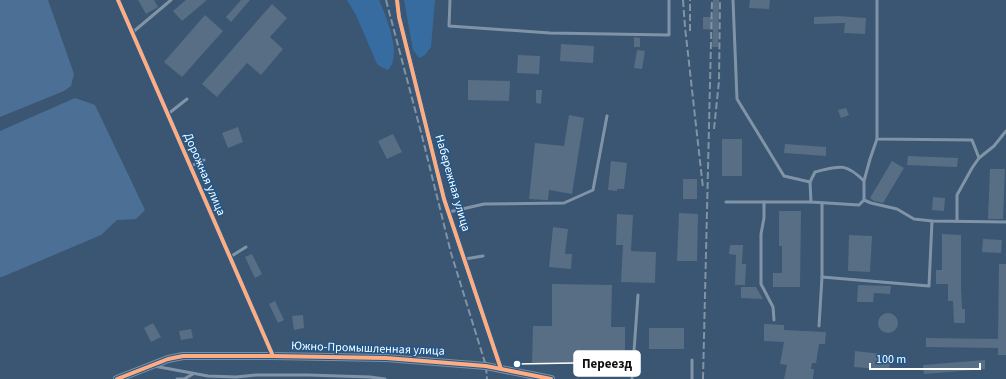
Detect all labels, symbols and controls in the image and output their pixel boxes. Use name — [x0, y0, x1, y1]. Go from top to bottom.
street label: Дорожная улица — [179, 130, 230, 218]
street label: Набережная улица — [431, 133, 474, 234]
street label: Южно-Промышленная улица — [291, 337, 445, 360]
scale bar — [870, 345, 980, 371]
callout: Переезд — [574, 351, 640, 376]
text: 100 m — [876, 351, 906, 368]
text: Переезд — [582, 355, 632, 373]

